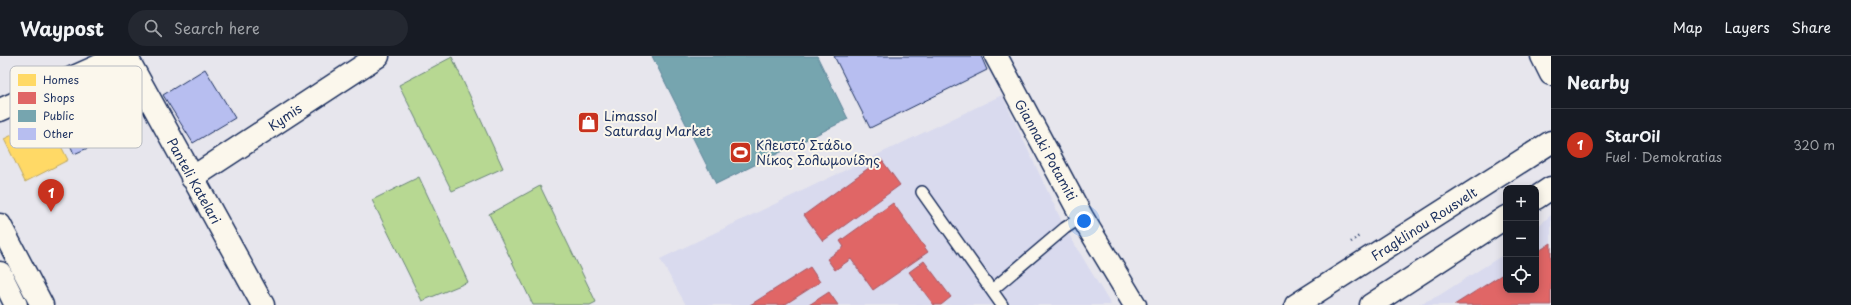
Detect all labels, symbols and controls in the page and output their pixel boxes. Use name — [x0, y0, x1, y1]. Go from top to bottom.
search box — [128, 10, 408, 46]
text: Waypost — [20, 14, 104, 42]
text: Search here — [174, 16, 260, 39]
icon: search — [142, 17, 164, 39]
text: Map — [1673, 17, 1703, 38]
text: Layers — [1725, 17, 1770, 38]
text: Share — [1792, 17, 1831, 38]
legend — [10, 66, 142, 148]
text: Nearby — [1567, 69, 1629, 95]
text: Homes — [43, 71, 79, 88]
text: Shops — [43, 89, 74, 106]
street label: Giannaki Potamiti — [1011, 95, 1082, 204]
street label: Kymis — [264, 98, 305, 135]
place label: Limassol Saturday Market — [604, 106, 711, 140]
text: Public — [43, 107, 74, 124]
shop icon: Limassol Saturday Market — [576, 110, 602, 136]
text: StarOil — [1605, 124, 1660, 147]
text: Other — [43, 125, 74, 142]
street label: Panteli Katelari — [163, 134, 226, 227]
place label: Κλειστό Στάδιο Νίκος Σολωμονίδης — [756, 135, 880, 169]
text: 1 — [1577, 135, 1583, 154]
text: 320 m — [1793, 135, 1835, 154]
sports icon: Κλειστό Στάδιο Νίκος Σολωμονίδης — [728, 139, 754, 165]
text: Fuel · Demokratias — [1605, 147, 1722, 166]
pin: 1 — [38, 179, 64, 212]
street label: Fragklinou Rousvelt — [1367, 182, 1480, 265]
map controls — [1503, 185, 1539, 293]
button: + — [1503, 185, 1539, 221]
your location — [1074, 211, 1094, 231]
button: − — [1503, 221, 1539, 257]
button: locate — [1503, 257, 1539, 293]

